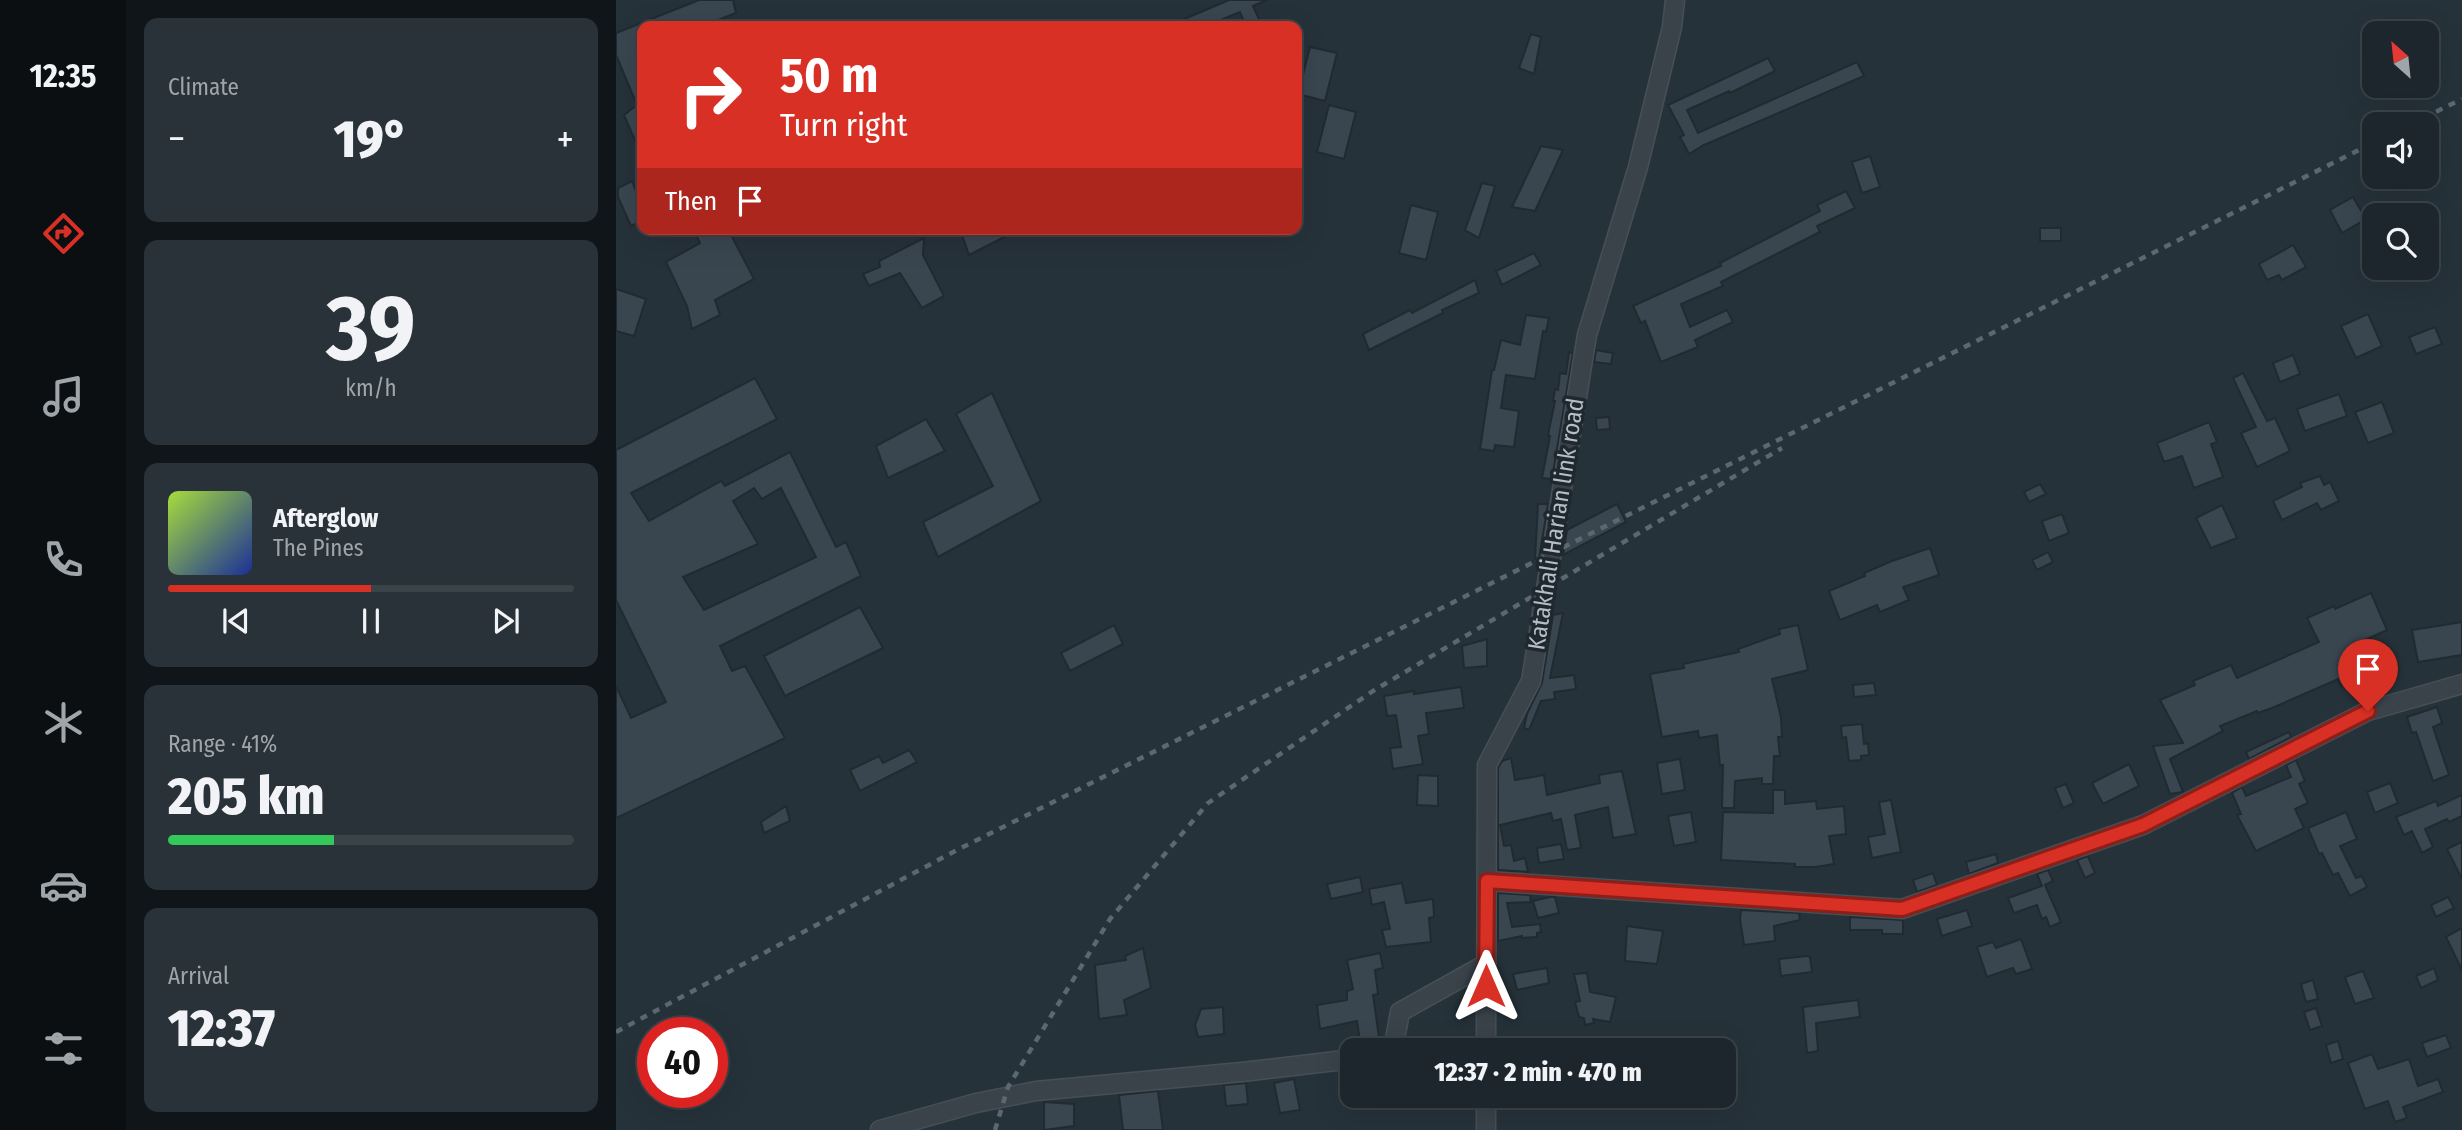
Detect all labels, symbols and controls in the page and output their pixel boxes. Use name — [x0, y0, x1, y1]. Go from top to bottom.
north arrow — [2362, 21, 2440, 98]
map controls — [2362, 21, 2439, 280]
text: 50 m — [780, 46, 878, 105]
icon: right — [665, 49, 756, 140]
text: 12:35 — [29, 57, 97, 95]
text: Climate — [168, 73, 239, 101]
text: Turn right — [780, 106, 907, 144]
text: 19° — [334, 108, 408, 171]
button: sound — [2362, 112, 2439, 189]
text: − — [168, 116, 185, 162]
text: + — [557, 116, 574, 162]
icon: arrive — [731, 182, 769, 220]
text: Then — [665, 186, 717, 217]
button: search — [2362, 203, 2439, 280]
icon: directions — [39, 209, 88, 258]
text: 39 — [326, 274, 416, 383]
icon: music — [39, 372, 88, 421]
text: km/h — [345, 374, 397, 402]
street label: Katakhali Harian link road — [1522, 396, 1590, 652]
text: Afterglow — [273, 503, 378, 534]
text: The Pines — [273, 534, 364, 562]
icon: phone — [39, 535, 88, 584]
icon: previous — [217, 602, 255, 640]
icon: pause — [352, 602, 390, 640]
icon: next — [487, 602, 525, 640]
pin — [2338, 639, 2398, 711]
icon: arrive — [2349, 650, 2387, 688]
icon: climate — [39, 698, 88, 747]
text: Range · 41% — [168, 730, 277, 758]
text: 205 km — [168, 765, 324, 828]
icon: car — [39, 861, 88, 910]
position arrow — [1449, 949, 1523, 1023]
text: Arrival — [168, 962, 229, 990]
text: 12:37 — [168, 997, 275, 1060]
speed limit sign: 40 — [637, 1017, 728, 1108]
icon: filters — [39, 1024, 88, 1073]
text: 12:37 · 2 min · 470 m — [1434, 1057, 1642, 1088]

